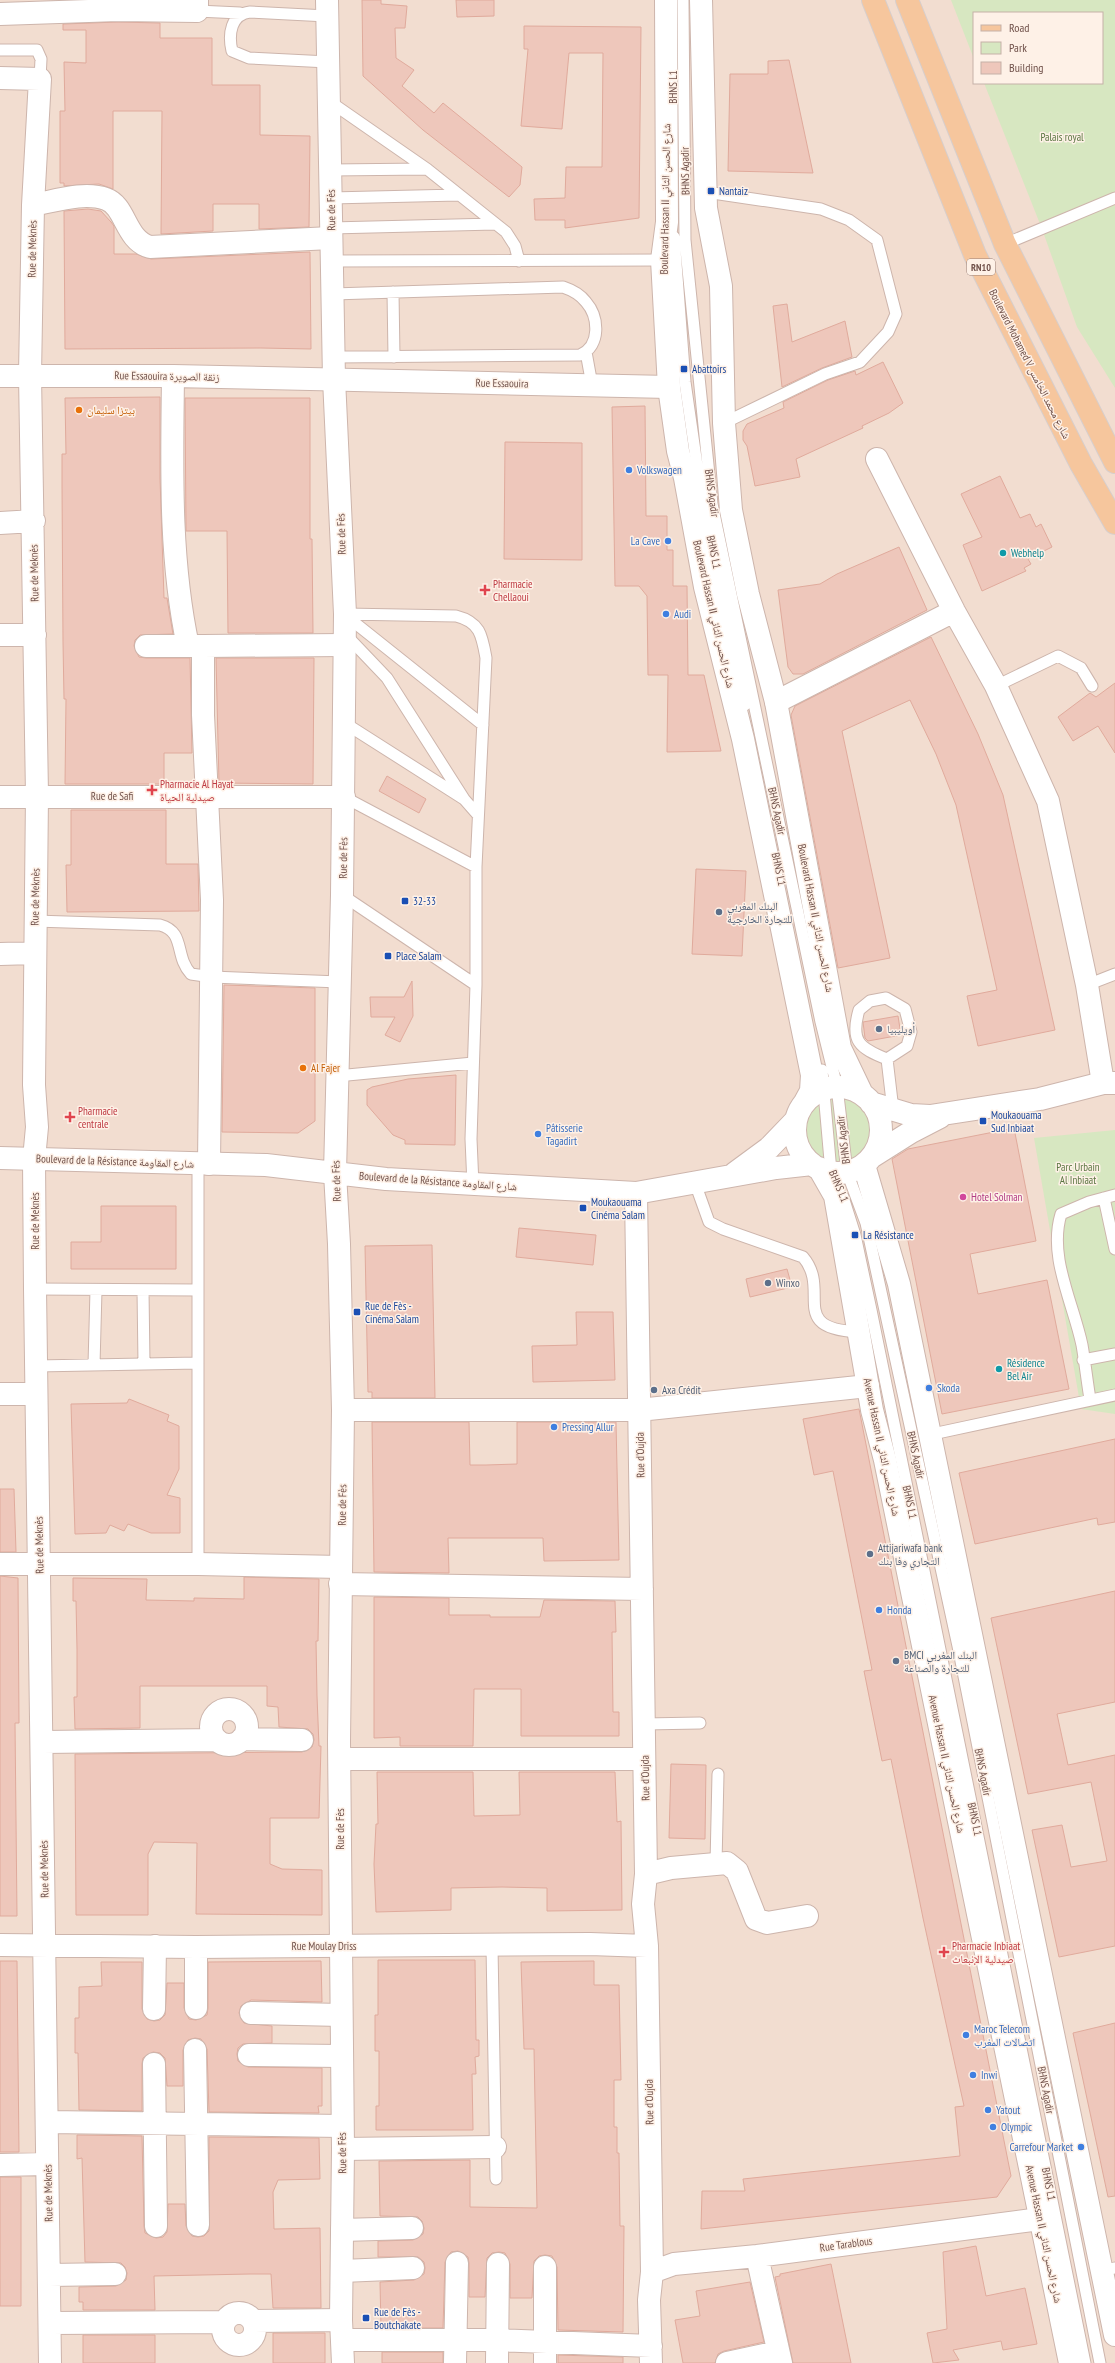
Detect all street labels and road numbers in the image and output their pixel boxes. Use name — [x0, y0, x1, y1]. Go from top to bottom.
street label: BHNS L1 — [666, 70, 680, 104]
street label: Boulevard Hassan II شارع الحسن الثاني — [657, 123, 675, 275]
street label: BHNS Agadir — [678, 147, 692, 195]
street label: Rue de Fès — [324, 189, 338, 231]
street label: Rue de Meknès — [24, 220, 40, 278]
road number: RN10 — [967, 259, 995, 275]
street label: Boulevard Mohamed V شارع محمد الخامس — [986, 287, 1074, 441]
street label: Rue Essaouira زنقة الصويرة — [114, 368, 220, 384]
street label: Rue Essaouira — [475, 376, 529, 390]
street label: BHNS Agadir — [702, 468, 722, 518]
street label: Rue de Fès — [333, 513, 349, 555]
street label: BHNS L1 — [704, 534, 724, 570]
street label: Boulevard Hassan II شارع الحسن الثاني — [688, 539, 738, 690]
street label: Rue de Meknès — [26, 544, 42, 602]
street label: BHNS Agadir — [765, 786, 789, 836]
street label: Rue de Safi — [91, 789, 133, 803]
street label: Rue de Fès — [336, 837, 350, 879]
street label: Boulevard Hassan II شارع الحسن الثاني — [793, 843, 837, 994]
street label: BHNS L1 — [769, 851, 789, 887]
street label: Rue de Meknès — [27, 868, 43, 926]
street label: BHNS Agadir — [833, 1115, 853, 1165]
street label: Boulevard de la Résistance شارع المقاومة — [36, 1151, 194, 1171]
street label: Rue de Fès — [328, 1160, 344, 1202]
street label: Boulevard de la Résistance شارع المقاومة — [359, 1168, 517, 1194]
street label: BHNS L1 — [826, 1168, 852, 1204]
street label: Rue de Meknès — [28, 1192, 42, 1250]
street label: Avenue Hassan II شارع الحسن الثاني — [859, 1377, 903, 1518]
street label: BHNS Agadir — [904, 1430, 928, 1480]
street label: Rue d'Oujda — [633, 1432, 647, 1478]
street label: Rue de Fès — [335, 1484, 349, 1526]
street label: BHNS L1 — [900, 1484, 920, 1520]
street label: Rue de Meknès — [31, 1516, 47, 1574]
street label: Avenue Hassan II شارع الحسن الثاني — [924, 1694, 968, 1835]
street label: BHNS Agadir — [972, 1747, 994, 1797]
street label: Rue d'Oujda — [638, 1755, 652, 1801]
street label: BHNS L1 — [965, 1801, 985, 1837]
street label: Rue de Fès — [333, 1808, 347, 1850]
street label: Rue de Meknès — [36, 1840, 52, 1898]
street label: Rue Moulay Driss — [291, 1939, 357, 1953]
street label: BHNS Agadir — [1035, 2065, 1057, 2115]
street label: Rue d'Oujda — [642, 2079, 656, 2125]
street label: Rue de Fès — [335, 2132, 349, 2174]
street label: Rue de Meknès — [40, 2164, 56, 2222]
street label: Avenue Hassan II شارع الحسن الثاني — [1021, 2164, 1065, 2305]
street label: BHNS L1 — [1039, 2166, 1059, 2202]
street label: Rue Tarablous — [819, 2233, 873, 2255]

